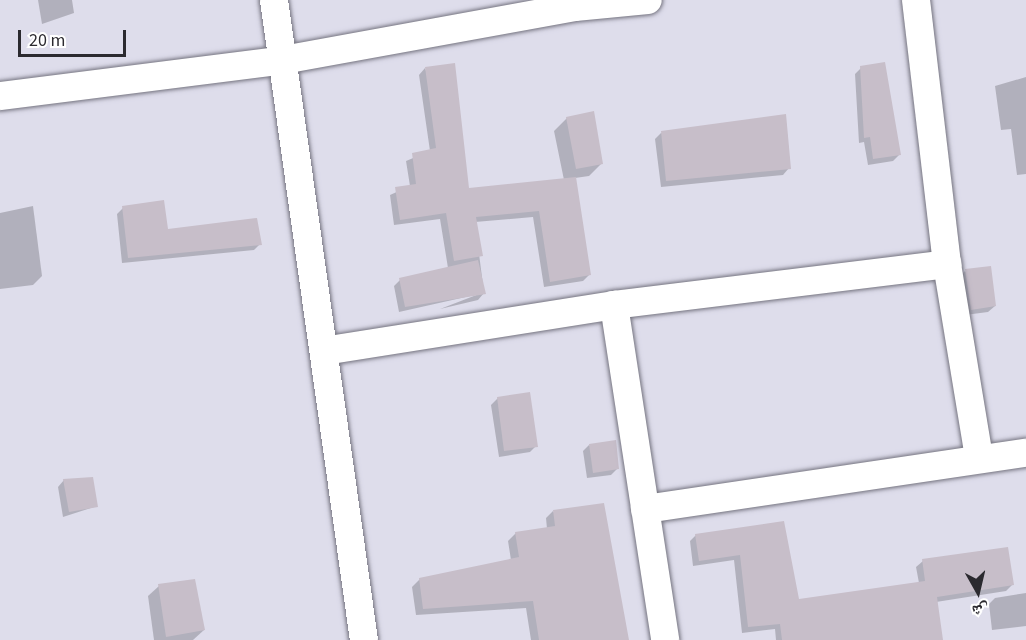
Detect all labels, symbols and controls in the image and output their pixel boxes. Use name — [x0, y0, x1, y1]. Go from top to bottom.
scale bar — [21, 18, 129, 56]
text: 20 m — [29, 28, 65, 53]
north arrow — [948, 562, 1008, 622]
text: ش — [971, 598, 990, 622]

